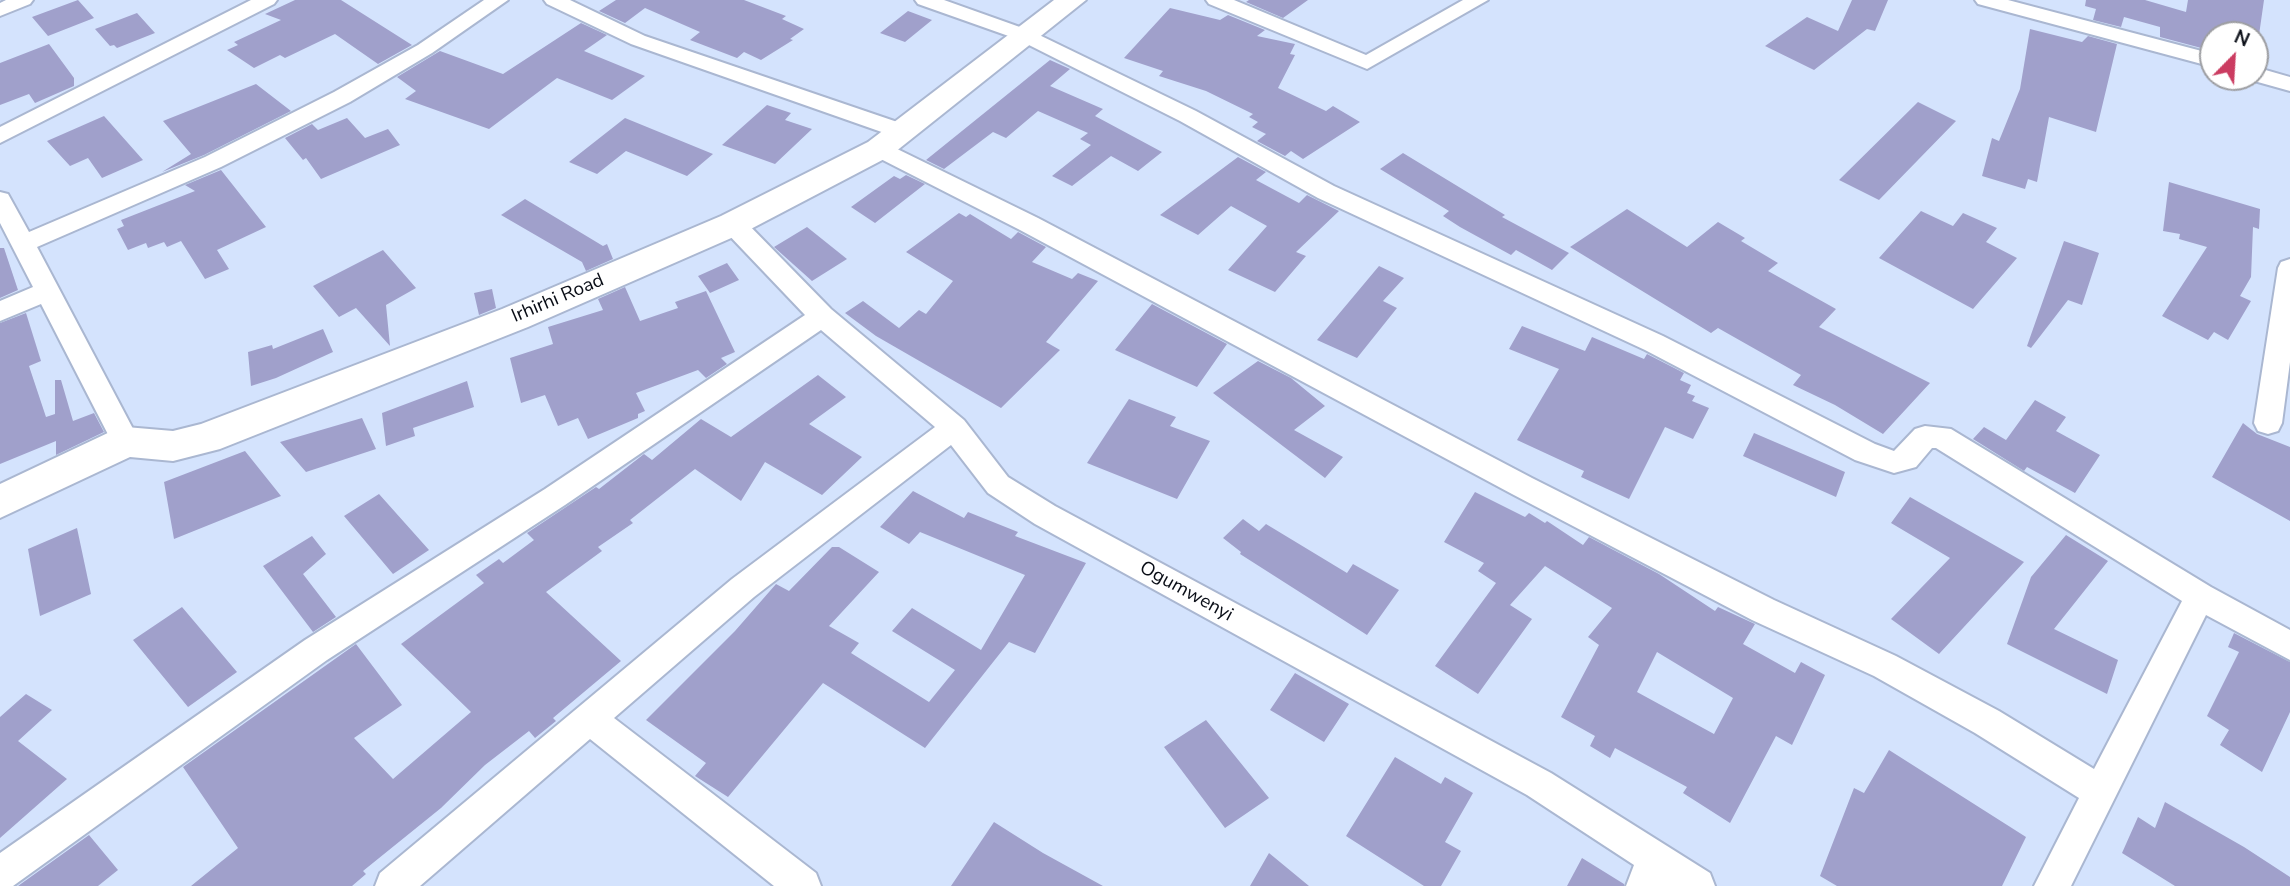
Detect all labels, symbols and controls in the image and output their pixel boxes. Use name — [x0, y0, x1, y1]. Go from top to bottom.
north arrow — [2199, 21, 2269, 91]
text: N — [2230, 24, 2254, 53]
street label: Irhirhi Road — [508, 269, 608, 329]
street label: Ogumwenyi — [1135, 557, 1237, 627]

